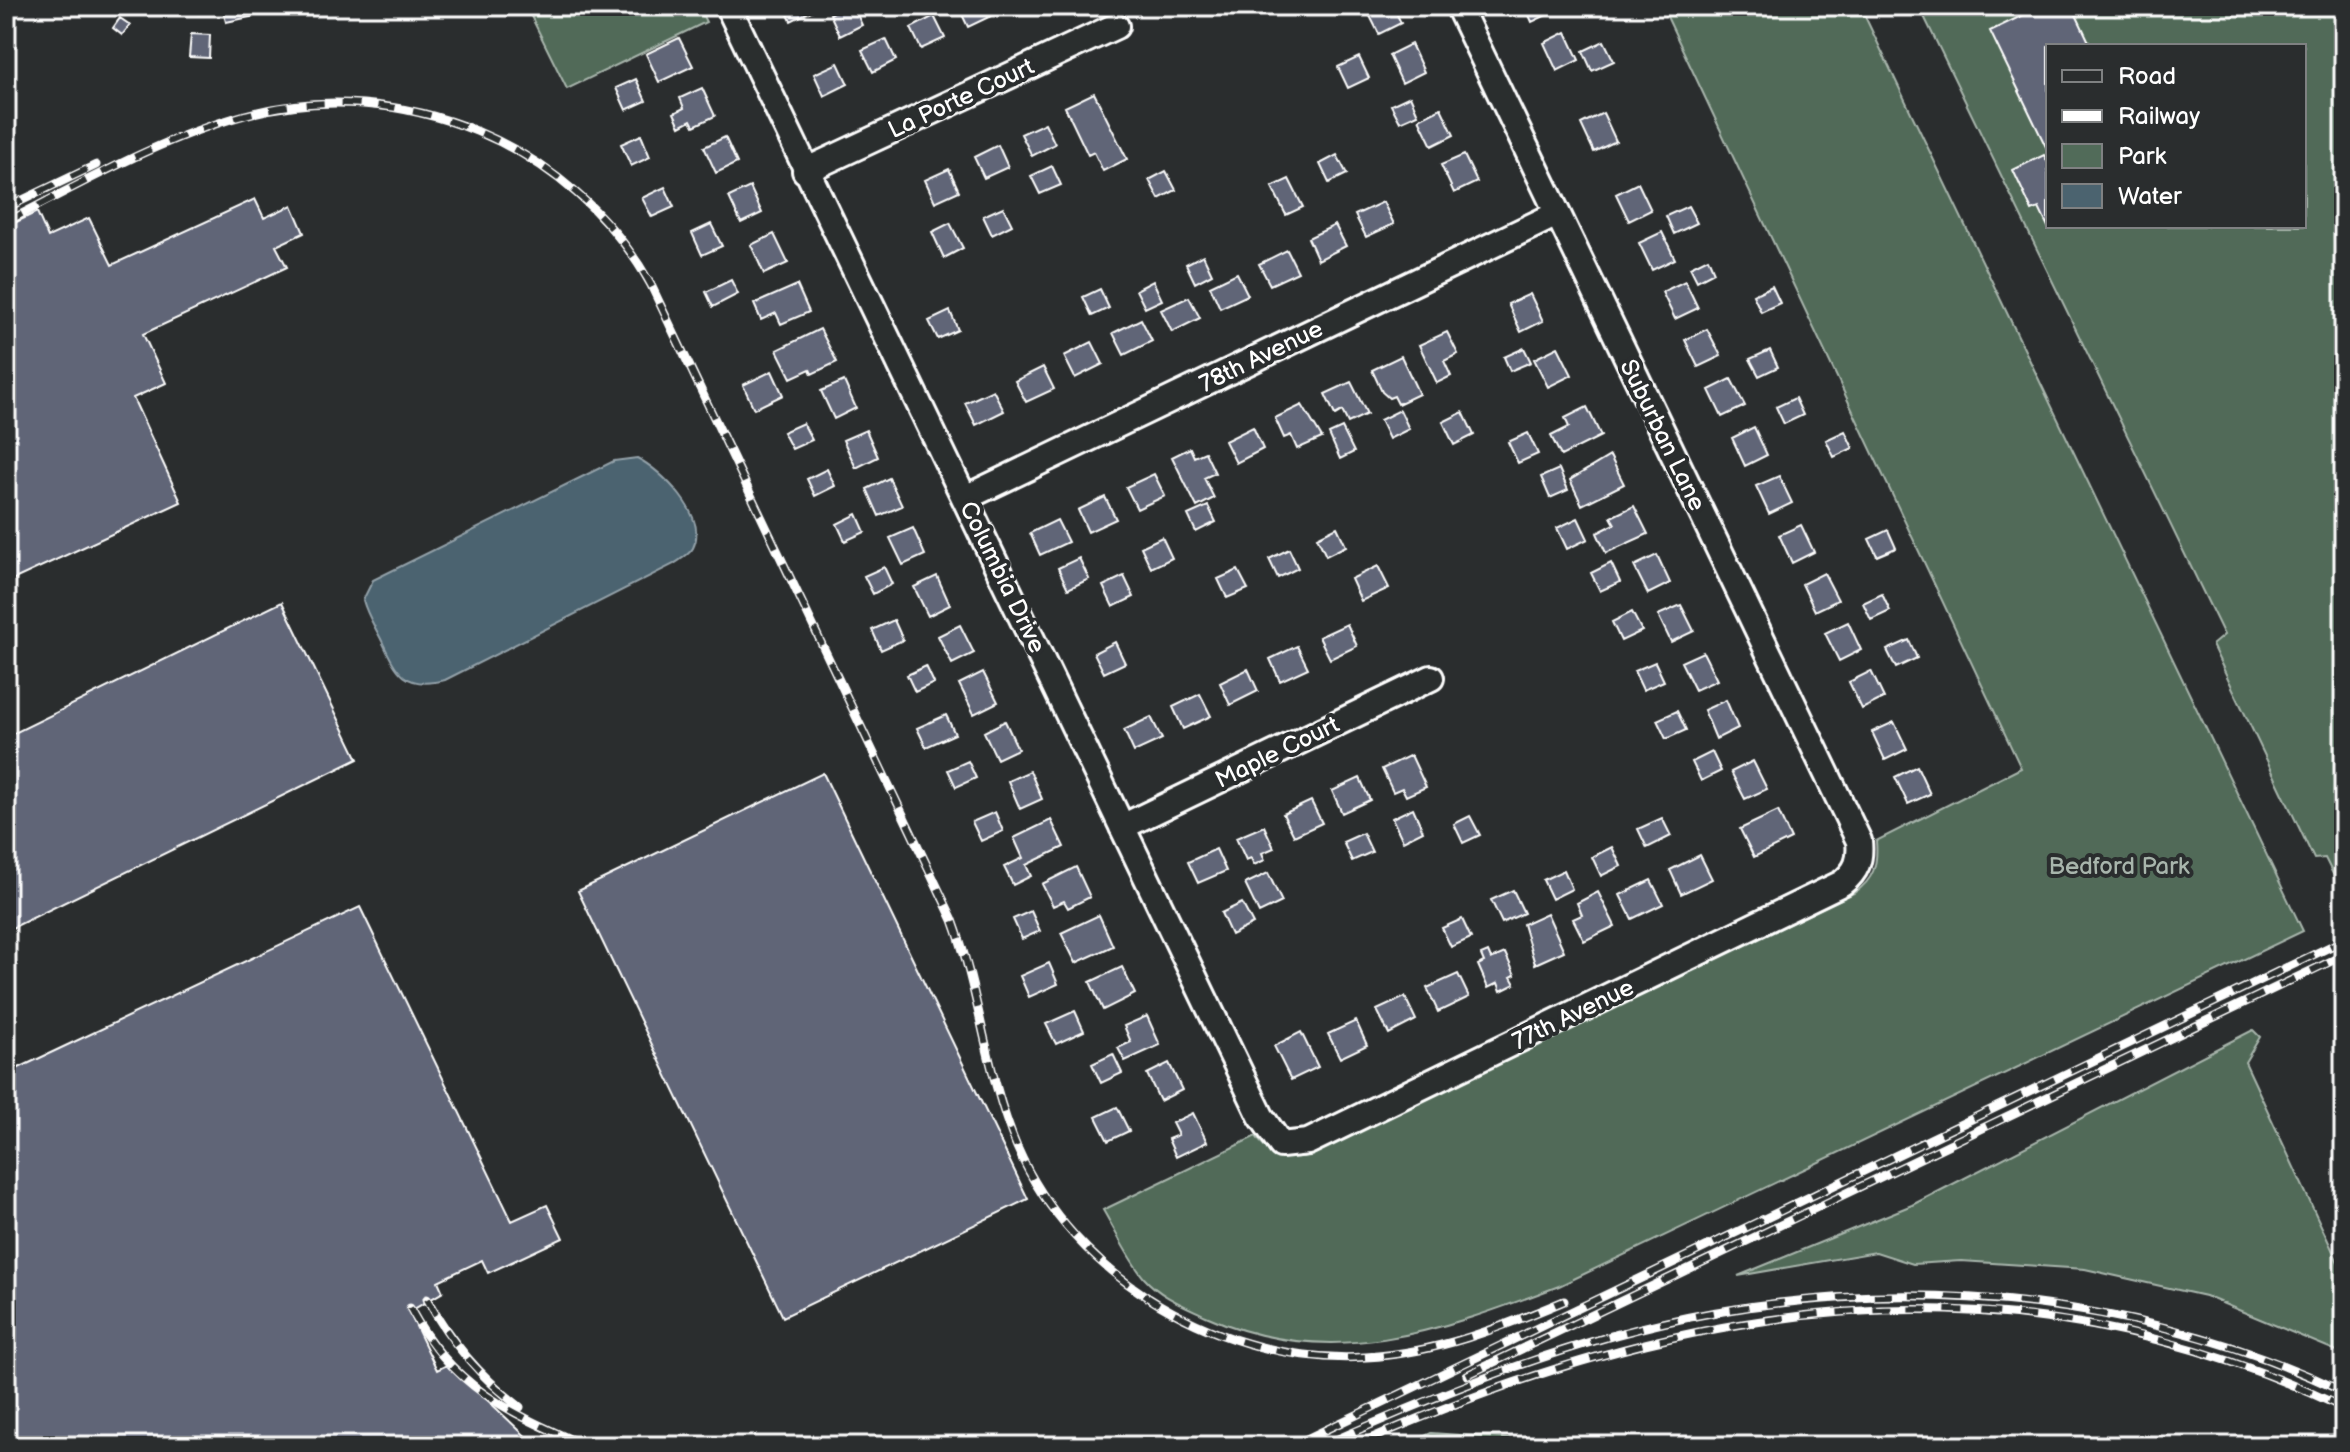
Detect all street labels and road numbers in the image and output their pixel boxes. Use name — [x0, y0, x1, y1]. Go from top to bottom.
street label: La Porte Court — [884, 52, 1039, 145]
street label: 78th Avenue — [1195, 314, 1328, 399]
street label: Suburban Lane — [1613, 355, 1712, 516]
street label: Columbia Drive — [953, 497, 1052, 658]
street label: Maple Court — [1211, 710, 1344, 795]
street label: 77th Avenue — [1508, 973, 1639, 1056]

